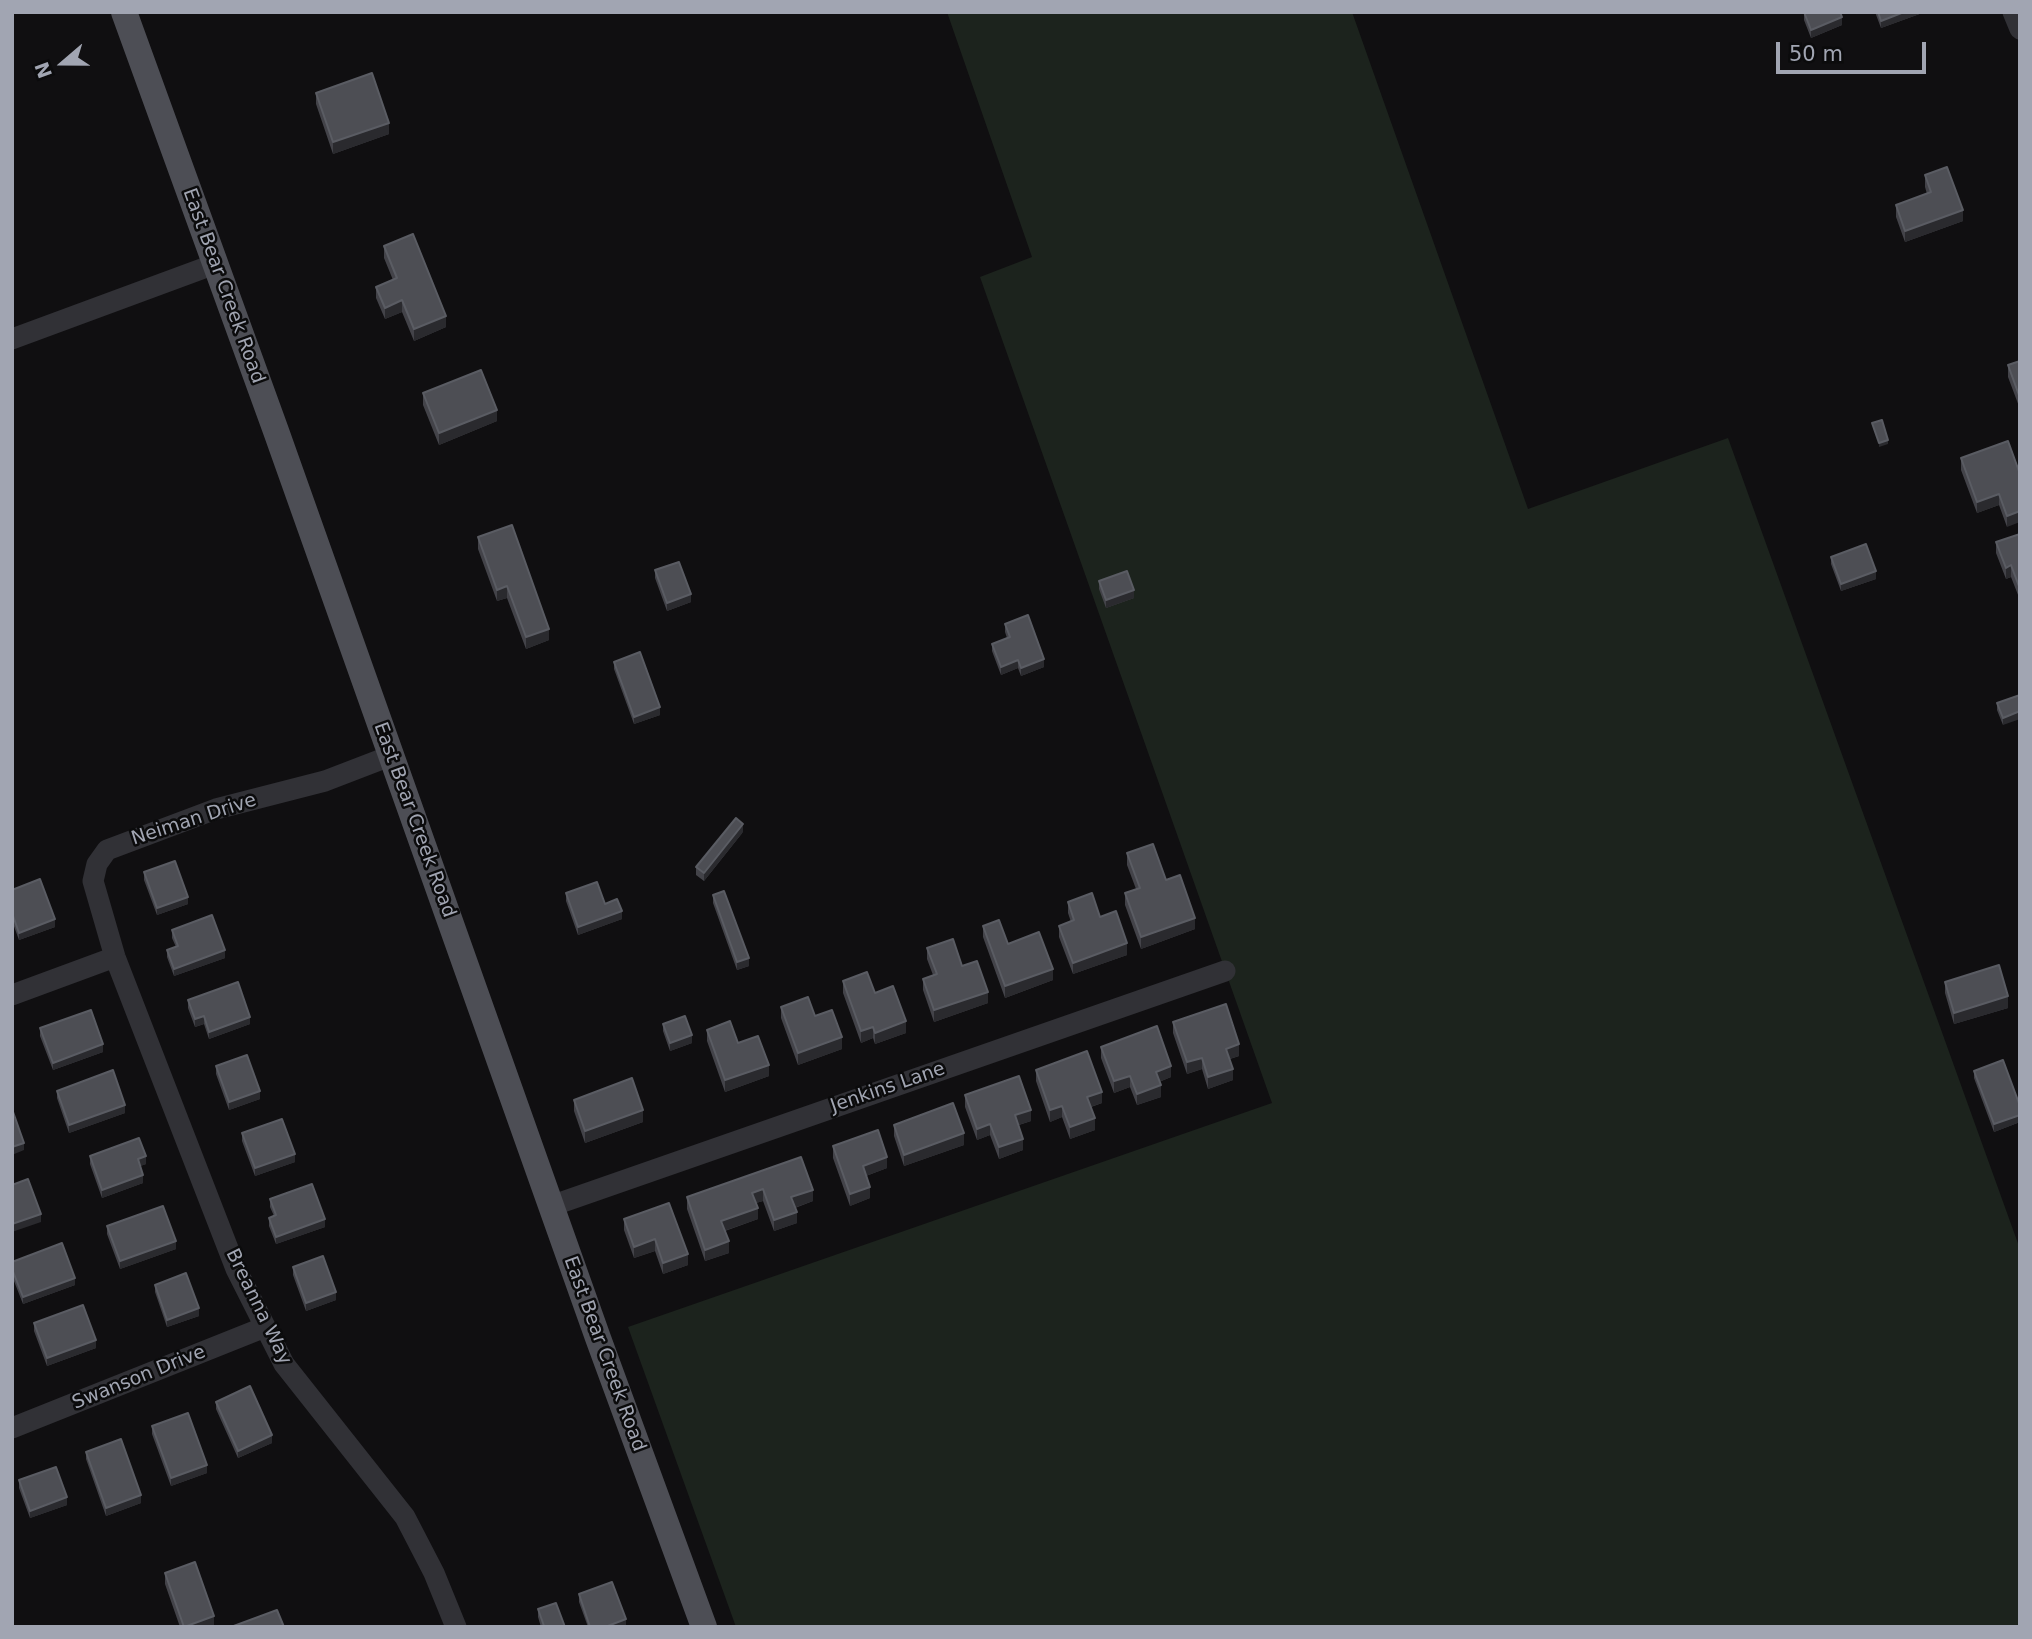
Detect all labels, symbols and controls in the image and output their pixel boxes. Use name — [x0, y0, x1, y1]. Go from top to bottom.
north arrow — [28, 28, 98, 98]
scale bar — [1780, 28, 1930, 72]
text: 50 m — [1789, 42, 1843, 66]
text: N — [30, 59, 56, 81]
street label: East Bear Creek Road — [177, 185, 269, 387]
street label: East Bear Creek Road — [368, 719, 460, 921]
street label: Neiman Drive — [129, 789, 259, 851]
street label: Jenkins Lane — [828, 1058, 948, 1118]
street label: Breanna Way — [220, 1245, 296, 1369]
street label: East Bear Creek Road — [558, 1253, 650, 1455]
street label: Swanson Drive — [69, 1341, 209, 1415]

